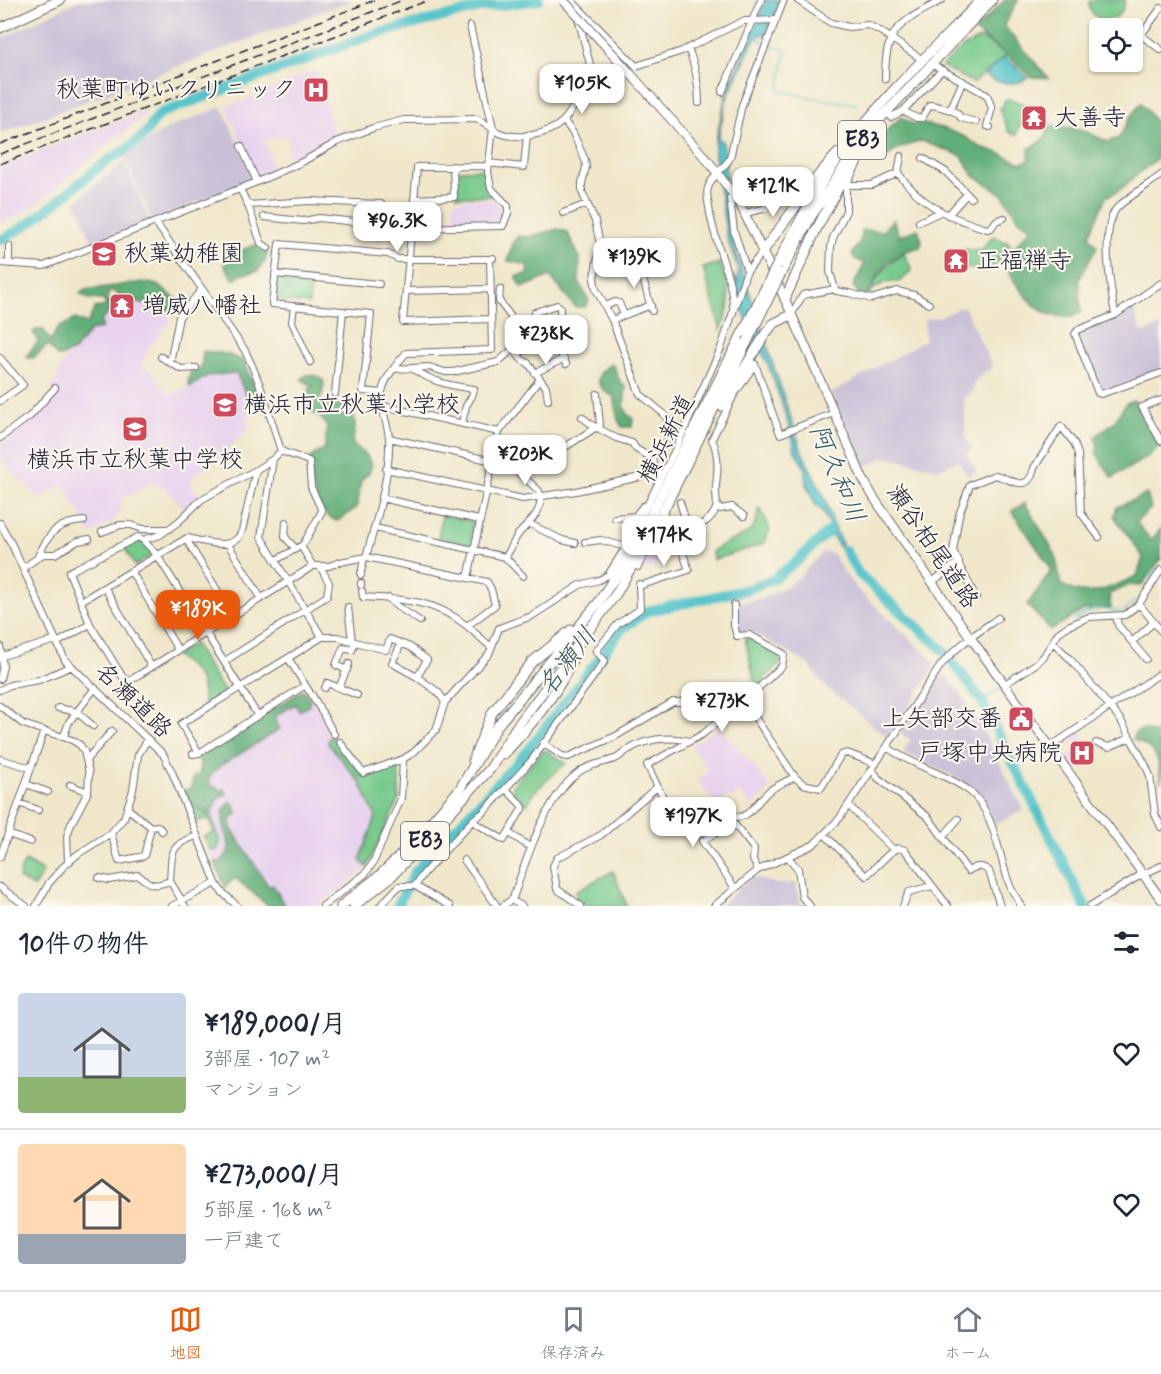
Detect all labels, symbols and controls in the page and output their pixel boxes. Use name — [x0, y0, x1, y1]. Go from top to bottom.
map controls — [1089, 18, 1143, 72]
button: locate — [1089, 18, 1143, 72]
pin: ¥105K — [540, 64, 624, 115]
text: ¥105K — [553, 70, 611, 97]
place label: 秋葉町ゆいクリニック — [56, 75, 296, 106]
hospital icon: 秋葉町ゆいクリニック — [301, 75, 331, 105]
temple icon: 大善寺 — [1019, 103, 1049, 133]
place label: 大善寺 — [1054, 103, 1126, 134]
road number: E83 — [838, 121, 886, 159]
pin: ¥121K — [731, 167, 815, 218]
text: ¥121K — [747, 173, 799, 200]
pin: ¥96.3K — [348, 202, 446, 253]
text: ¥96.3K — [367, 208, 427, 235]
pin: ¥139K — [592, 238, 676, 289]
school or university icon: 秋葉幼稚園 — [89, 239, 119, 269]
place label: 秋葉幼稚園 — [124, 239, 244, 270]
text: ¥139K — [607, 244, 661, 271]
temple icon: 正福禅寺 — [941, 246, 971, 276]
place label: 正福禅寺 — [976, 246, 1072, 277]
temple icon: 増威八幡社 — [107, 291, 137, 321]
place label: 増威八幡社 — [142, 291, 262, 322]
pin: ¥238K — [504, 315, 588, 366]
text: ¥238K — [519, 321, 573, 348]
street label: 横浜新道 — [631, 389, 703, 489]
school or university icon: 横浜市立秋葉小学校 — [210, 390, 240, 420]
place label: 横浜市立秋葉小学校 — [244, 390, 460, 421]
school or university icon: 横浜市立秋葉中学校 — [120, 414, 150, 444]
water label: 阿久和川 — [800, 419, 872, 529]
pin: ¥203K — [483, 435, 567, 486]
text: ¥203K — [497, 441, 553, 468]
place label: 横浜市立秋葉中学校 — [27, 445, 243, 476]
street label: 瀬谷柏尾道路 — [879, 479, 985, 615]
pin: ¥174K — [622, 516, 706, 567]
text: ¥174K — [636, 522, 692, 549]
pin: ¥189K — [156, 590, 240, 641]
text: ¥189K — [170, 596, 226, 623]
water label: 名瀬川 — [531, 621, 605, 703]
street label: 名瀬道路 — [88, 657, 178, 745]
pin: ¥273K — [680, 682, 764, 733]
text: ¥273K — [695, 688, 749, 715]
place label: 上矢部交番 — [882, 704, 1002, 735]
public building icon: 上矢部交番 — [1006, 704, 1036, 734]
place label: 戸塚中央病院 — [918, 738, 1062, 769]
hospital icon: 戸塚中央病院 — [1067, 738, 1097, 768]
pin: ¥197K — [651, 797, 735, 848]
text: ¥197K — [664, 803, 722, 830]
road number: E83 — [401, 822, 449, 860]
icon: filters — [1110, 926, 1143, 959]
text: 10件の物件 — [18, 928, 149, 962]
text: ¥189,000/月 — [204, 1008, 347, 1042]
icon: home — [66, 1017, 138, 1089]
icon: heart — [1110, 1037, 1143, 1070]
text: 3部屋 · 107 m² — [204, 1046, 330, 1073]
text: マンション — [204, 1077, 303, 1104]
text: ¥273,000/月 — [204, 1159, 343, 1193]
icon: home — [66, 1168, 138, 1240]
icon: heart — [1110, 1188, 1143, 1221]
text: 5部屋 · 168 m² — [204, 1197, 332, 1224]
text: 一戸建て — [204, 1228, 284, 1255]
tab: 地図 — [169, 1303, 202, 1364]
tab: 保存済み — [541, 1303, 605, 1364]
tab: ホーム — [944, 1303, 992, 1364]

